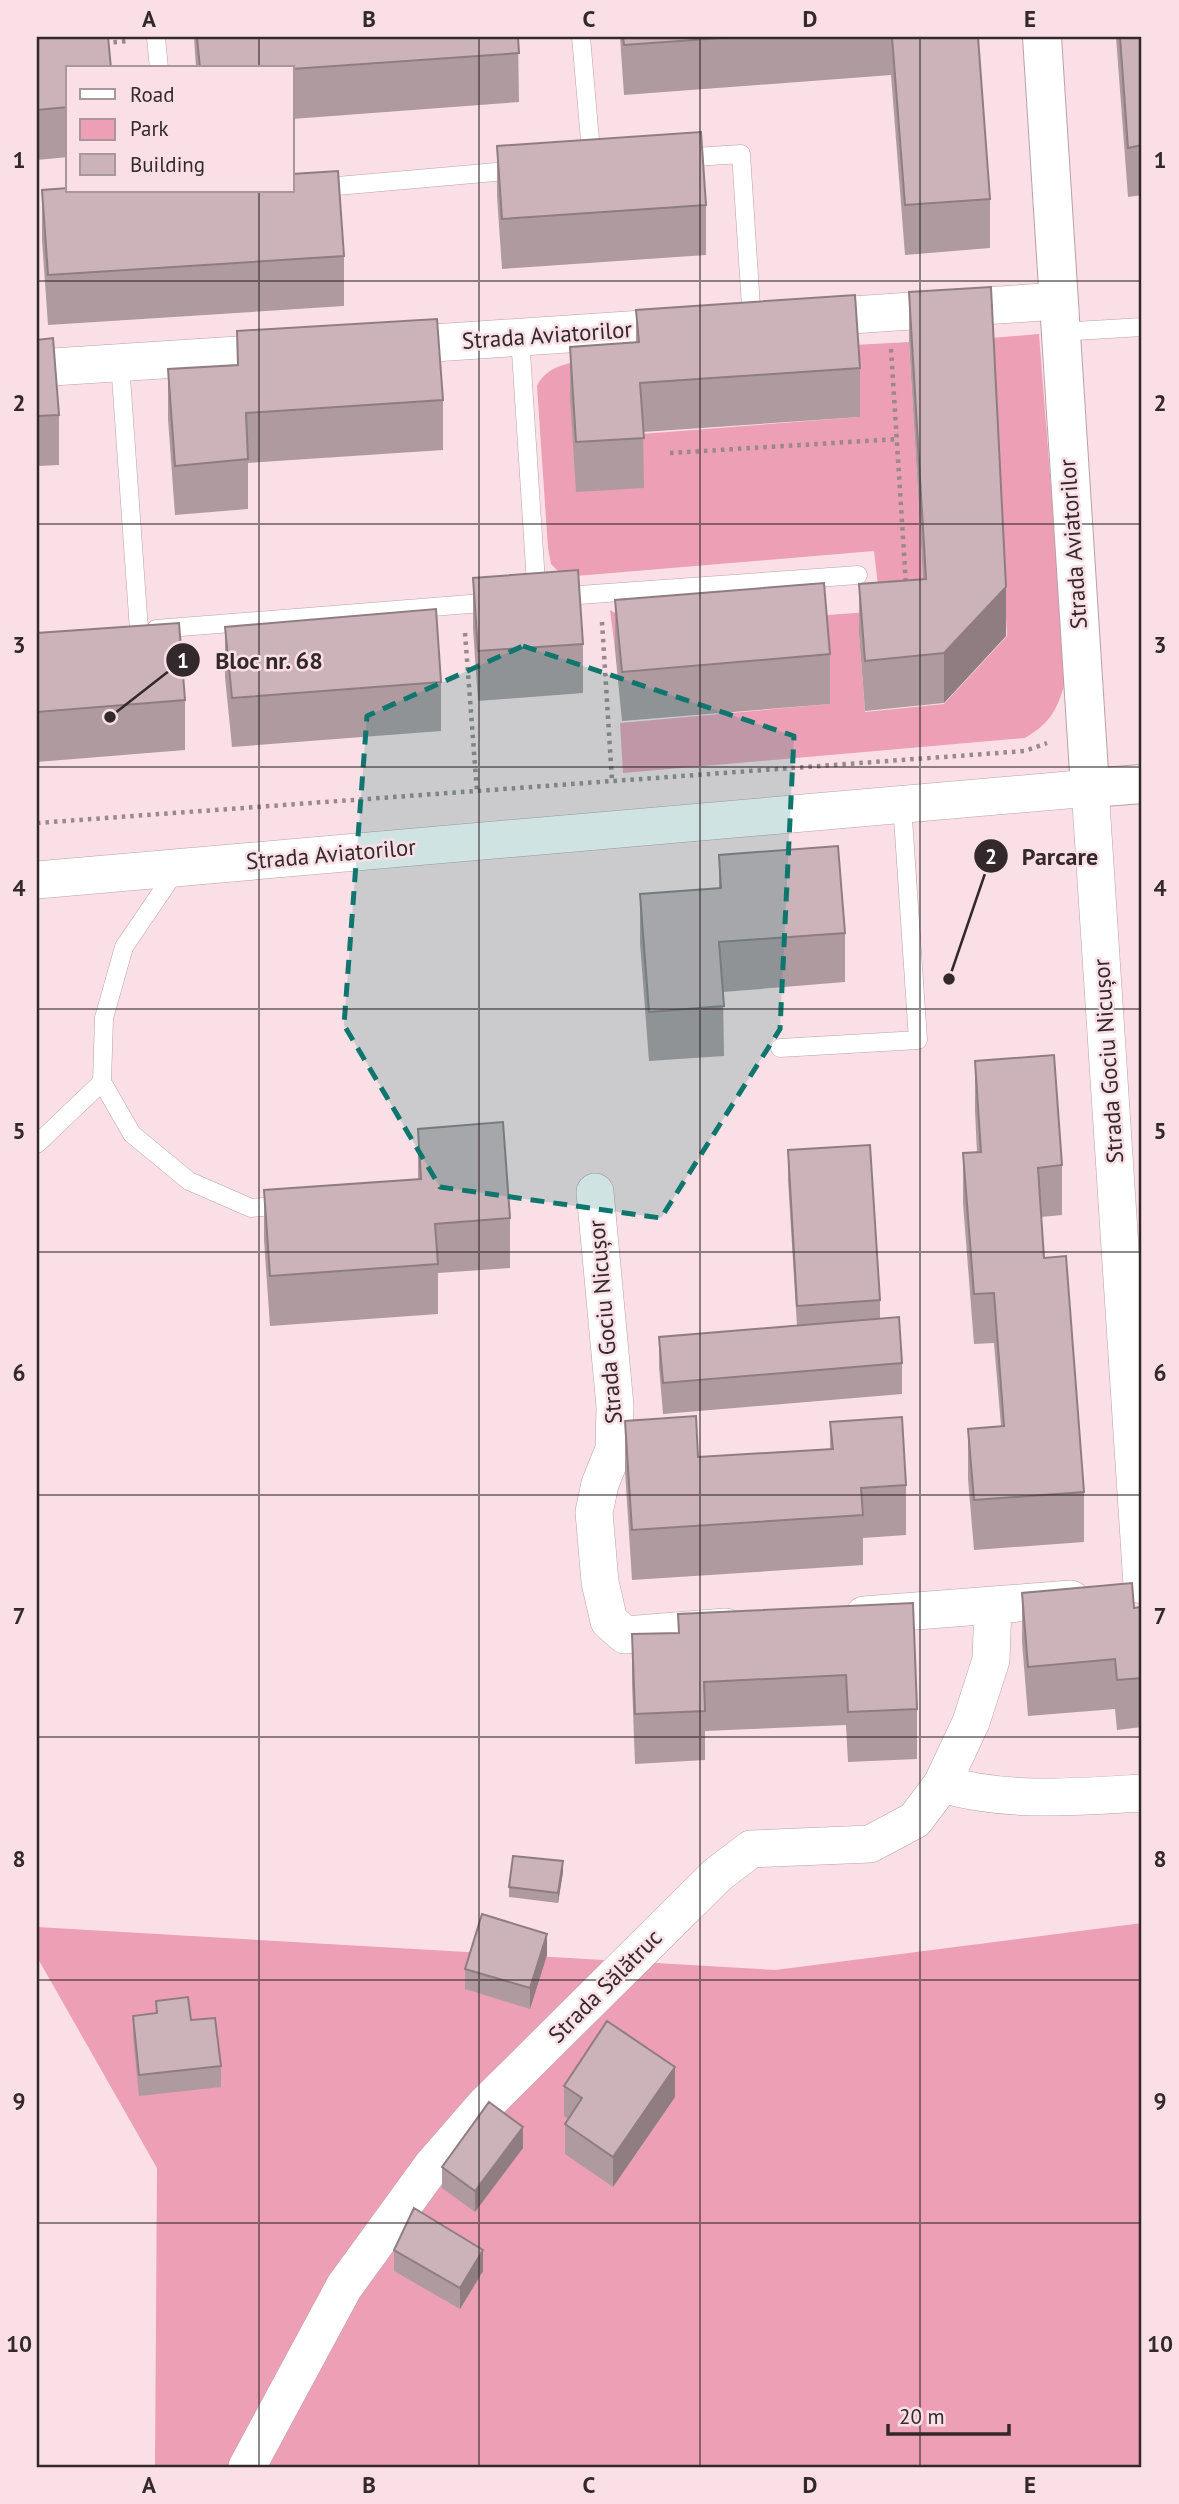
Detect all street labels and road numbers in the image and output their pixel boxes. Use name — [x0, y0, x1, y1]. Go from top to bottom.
street label: Strada Aviatorilor — [461, 314, 633, 355]
street label: Strada Aviatorilor — [1052, 458, 1093, 630]
street label: Strada Aviatorilor — [245, 832, 417, 875]
street label: Strada Gociu Nicușor — [1086, 958, 1129, 1164]
street label: Strada Gociu Nicușor — [581, 1219, 628, 1425]
street label: Strada Sălătruc — [542, 1923, 668, 2049]

